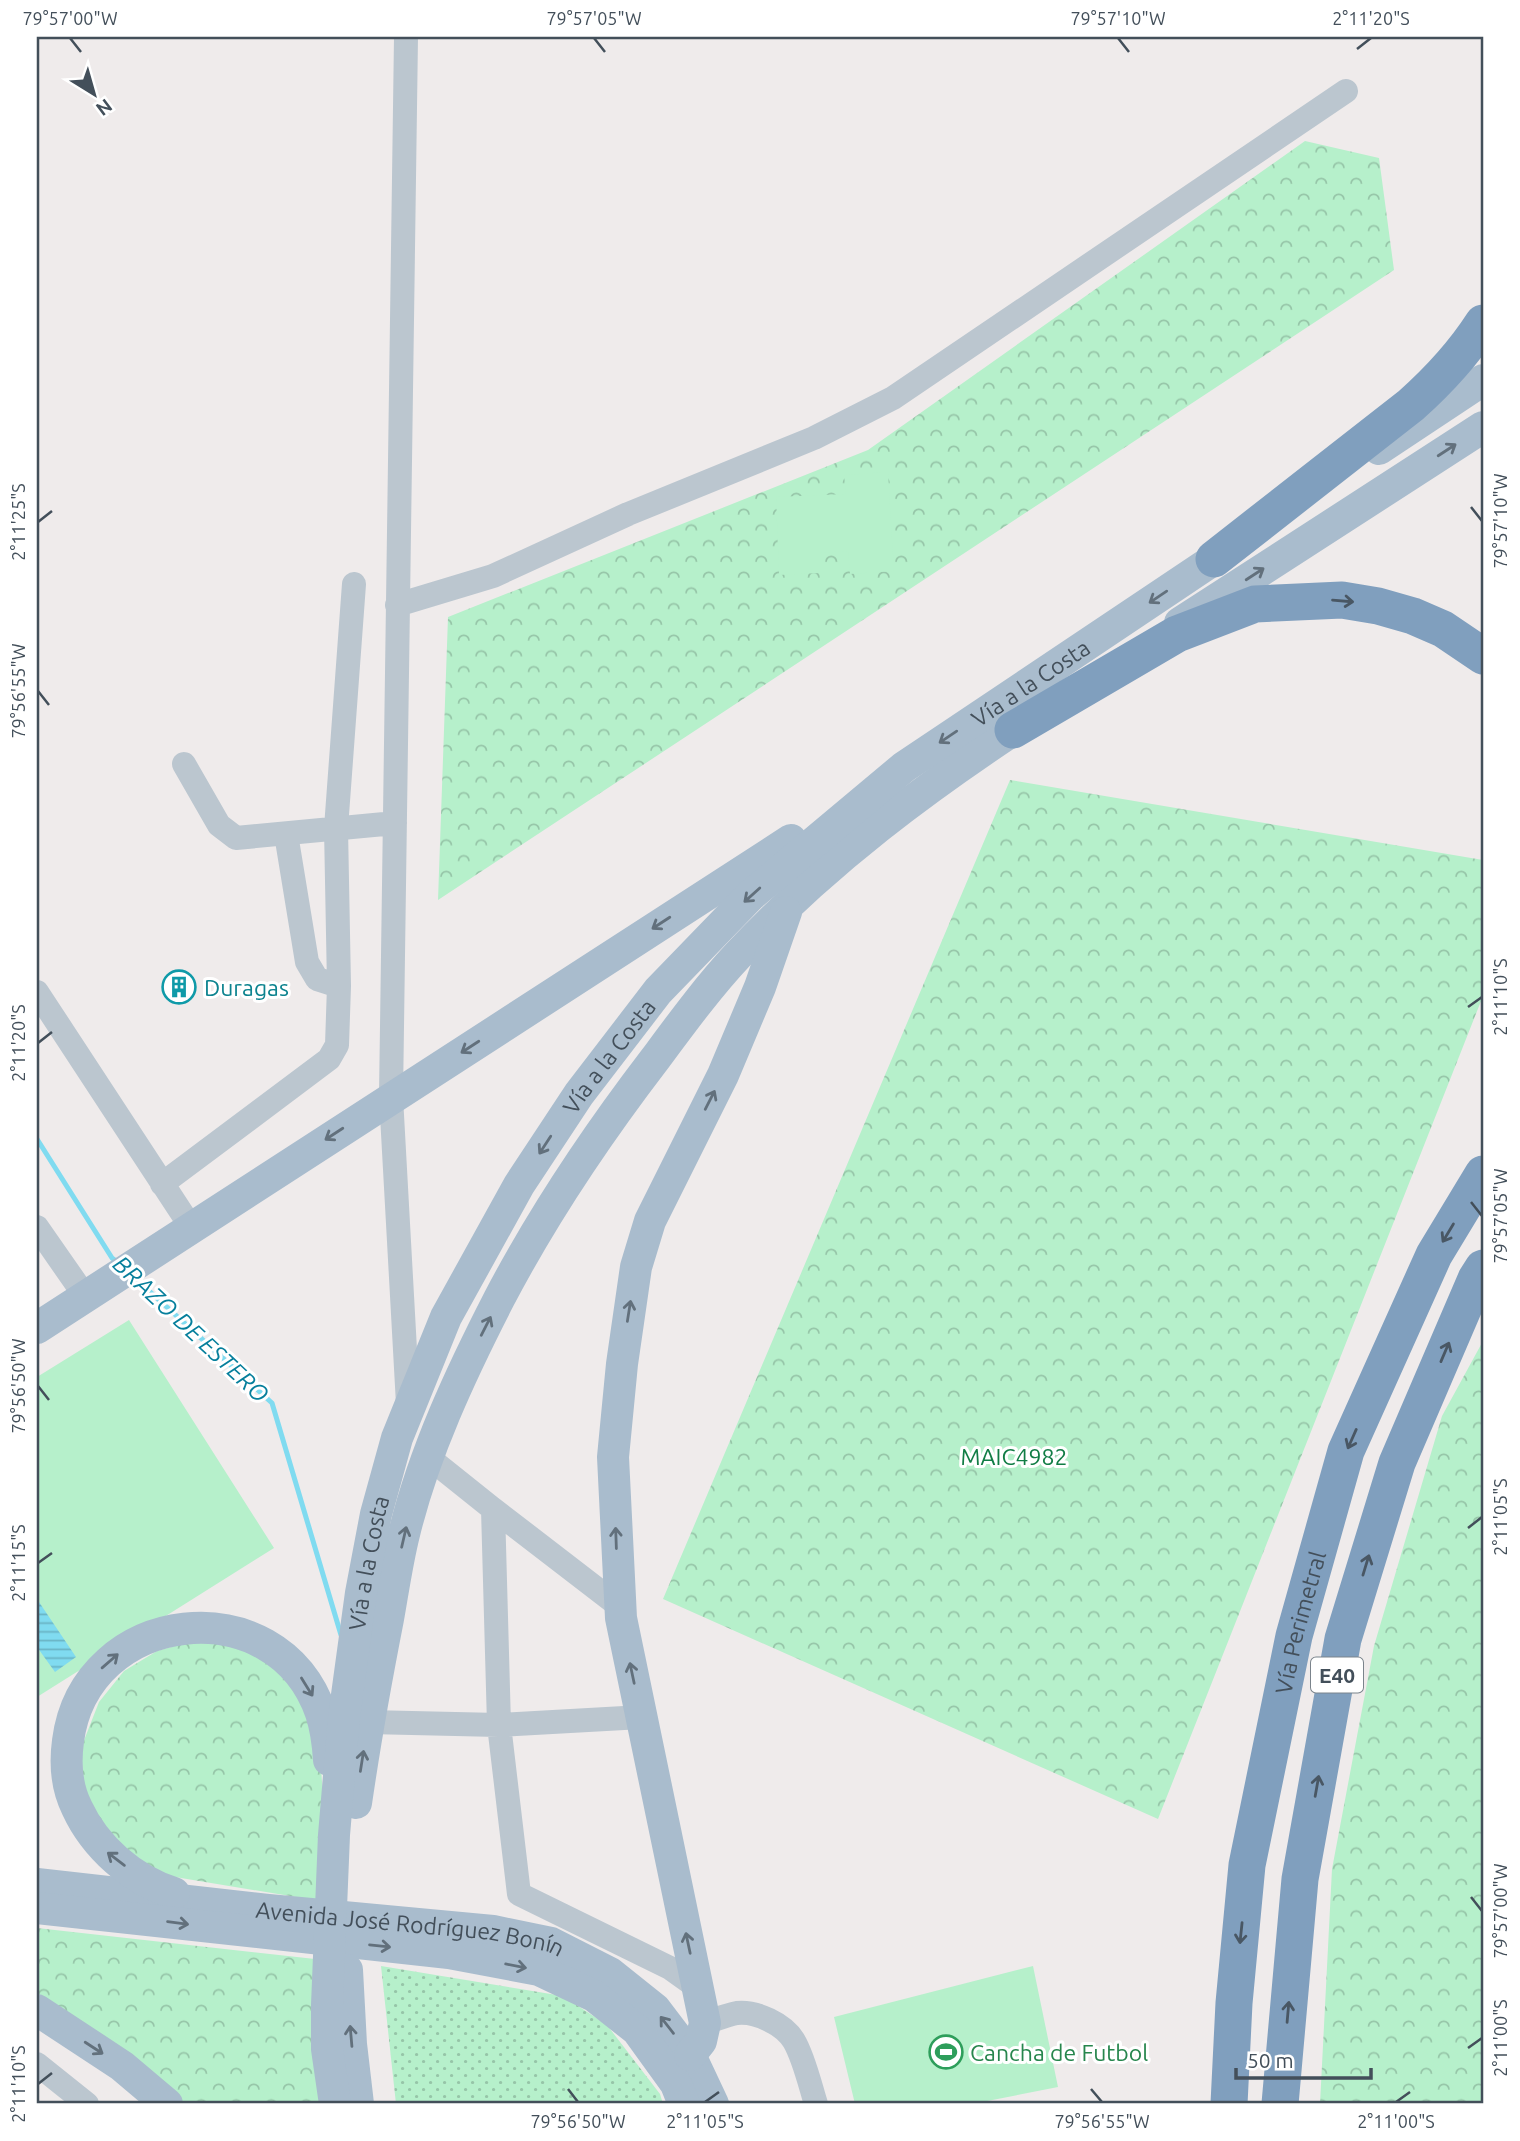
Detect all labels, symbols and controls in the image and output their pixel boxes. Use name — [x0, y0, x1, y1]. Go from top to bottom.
text: 79°57'00"W — [22, 8, 118, 28]
text: 79°57'05"W — [546, 8, 642, 28]
text: 79°57'10"W — [1070, 8, 1166, 28]
text: 2°11'20"S — [1332, 8, 1410, 28]
north arrow — [60, 60, 130, 130]
text: N — [92, 95, 117, 121]
one-way arrow — [1436, 443, 1456, 457]
text: 79°57'10"W — [1490, 473, 1510, 569]
text: 2°11'25"S — [8, 483, 28, 561]
one-way arrow — [1245, 566, 1265, 580]
one-way arrow — [1148, 590, 1168, 604]
one-way arrow — [1331, 595, 1354, 608]
street label: Vía a la Costa — [967, 634, 1094, 731]
text: 79°56'55"W — [8, 643, 28, 739]
one-way arrow — [939, 730, 959, 744]
one-way arrow — [743, 887, 761, 903]
one-way arrow — [652, 916, 671, 931]
text: 2°11'10"S — [1490, 958, 1510, 1036]
building icon: Duragas — [160, 968, 198, 1006]
place label: Duragas — [204, 975, 289, 1000]
street label: Vía a la Costa — [557, 994, 660, 1118]
text: 2°11'20"S — [8, 1004, 28, 1082]
one-way arrow — [461, 1039, 480, 1054]
one-way arrow — [703, 1090, 717, 1111]
one-way arrow — [325, 1128, 345, 1142]
one-way arrow — [538, 1135, 552, 1154]
text: 79°57'05"W — [1490, 1168, 1510, 1264]
one-way arrow — [1441, 1222, 1455, 1242]
water label: BRAZO DE ESTERO — [108, 1250, 274, 1408]
one-way arrow — [623, 1300, 636, 1323]
one-way arrow — [479, 1316, 493, 1337]
text: 79°56'50"W — [8, 1338, 28, 1434]
one-way arrow — [1439, 1341, 1452, 1363]
one-way arrow — [1345, 1427, 1358, 1449]
park label: MAIC4982 — [961, 1444, 1067, 1469]
text: 2°11'05"S — [1490, 1478, 1510, 1556]
street label: Vía a la Costa — [344, 1493, 393, 1632]
text: 2°11'15"S — [8, 1524, 28, 1602]
one-way arrow — [397, 1526, 411, 1549]
one-way arrow — [610, 1526, 623, 1549]
street label: Vía Perimetral — [1270, 1548, 1330, 1696]
one-way arrow — [1360, 1554, 1373, 1576]
one-way arrow — [101, 1653, 119, 1669]
road number: E40 — [1311, 1658, 1363, 1692]
one-way arrow — [625, 1662, 639, 1685]
one-way arrow — [300, 1677, 314, 1697]
one-way arrow — [356, 1750, 369, 1773]
one-way arrow — [1311, 1775, 1324, 1798]
one-way arrow — [108, 1852, 126, 1867]
text: 79°57'00"W — [1490, 1863, 1510, 1959]
street label: Avenida José Rodríguez Bonín — [255, 1896, 569, 1960]
one-way arrow — [166, 1917, 188, 1930]
one-way arrow — [1234, 1921, 1247, 1944]
one-way arrow — [681, 1932, 695, 1955]
one-way arrow — [369, 1940, 391, 1953]
one-way arrow — [504, 1960, 527, 1973]
text: 2°11'00"S — [1490, 1999, 1510, 2077]
one-way arrow — [1282, 2001, 1295, 2024]
one-way arrow — [659, 2016, 674, 2034]
one-way arrow — [344, 2026, 357, 2048]
sports icon: Cancha de Futbol — [927, 2033, 965, 2071]
scale bar — [1236, 2036, 1371, 2080]
place label: Cancha de Futbol — [970, 2040, 1148, 2065]
one-way arrow — [84, 2041, 103, 2055]
text: 2°11'10"S — [8, 2045, 28, 2123]
text: 50 m — [1247, 2048, 1294, 2072]
text: 79°56'50"W — [530, 2111, 626, 2131]
text: 2°11'05"S — [666, 2111, 744, 2131]
text: 79°56'55"W — [1054, 2111, 1150, 2131]
text: 2°11'00"S — [1357, 2111, 1435, 2131]

